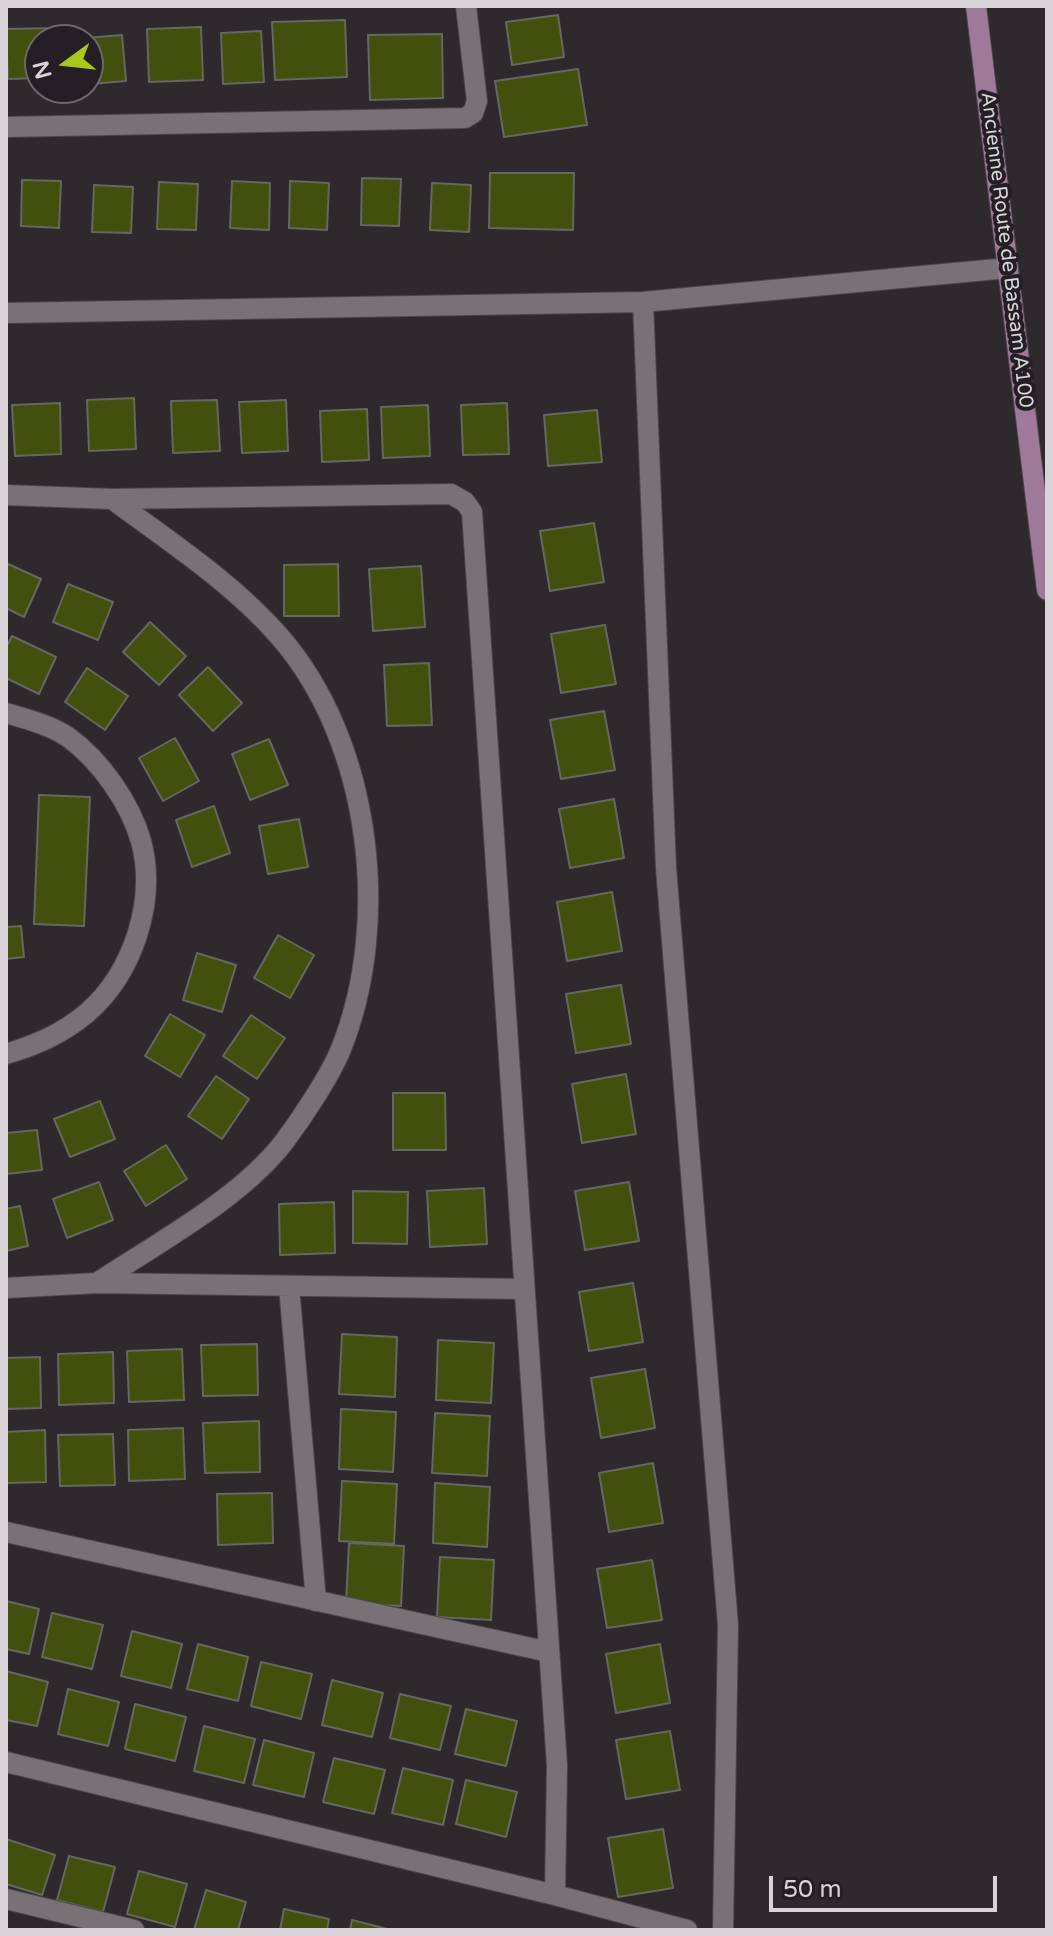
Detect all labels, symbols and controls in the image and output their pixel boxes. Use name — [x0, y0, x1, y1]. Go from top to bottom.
north arrow — [24, 24, 104, 104]
text: N — [28, 58, 58, 82]
street label: Ancienne Route de Bassam A100 — [975, 91, 1037, 409]
scale bar — [773, 1860, 1001, 1910]
text: 50 m — [783, 1875, 841, 1904]

